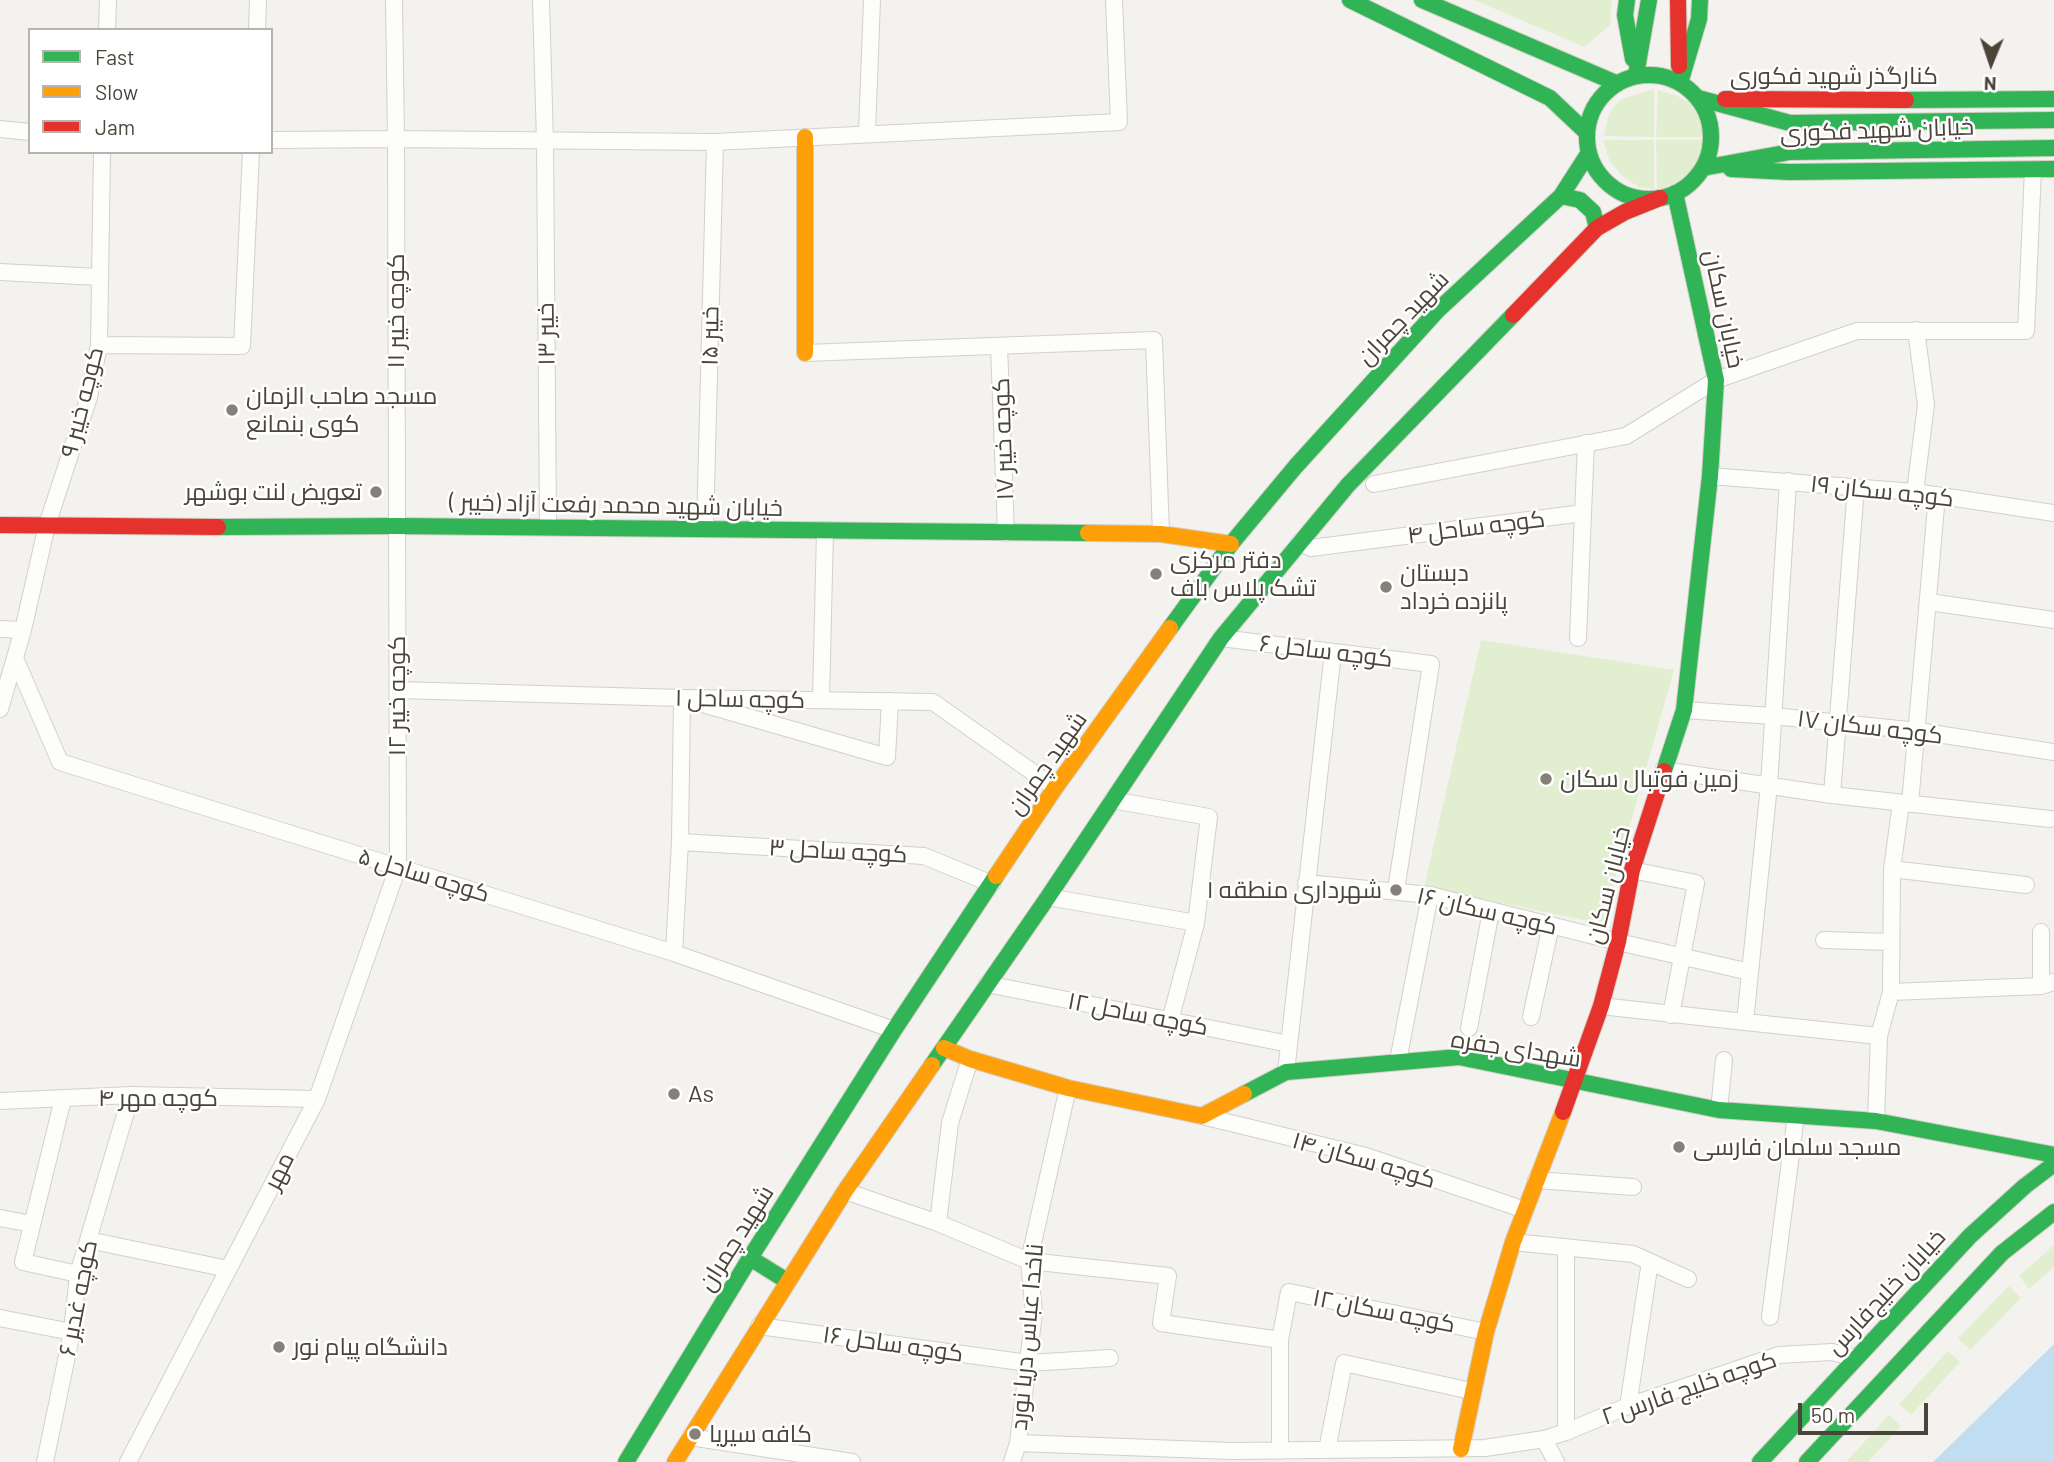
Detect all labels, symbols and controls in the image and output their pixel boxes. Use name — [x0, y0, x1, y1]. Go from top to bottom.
legend — [28, 28, 273, 154]
north arrow — [1956, 28, 2026, 98]
text: Fast — [95, 44, 135, 69]
street label: کنارگذر شهید فکوری — [1730, 62, 1938, 90]
text: N — [1984, 73, 1997, 96]
text: Slow — [95, 79, 138, 104]
street label: خیابان شهید فکوری — [1779, 112, 1975, 148]
text: Jam — [95, 114, 135, 139]
street label: خیابان سکان — [1697, 247, 1751, 371]
street label: کوچه خیبر ۱۱ — [382, 253, 410, 369]
street label: شهید چمران — [1351, 265, 1455, 371]
street label: خیبر ۱۳ — [531, 302, 561, 366]
street label: خیبر ۱۵ — [695, 306, 725, 366]
street label: کوچه خیبر ۹ — [54, 344, 110, 460]
street label: کوچه خیبر ۱۷ — [986, 377, 1020, 501]
place label: مسجد صاحب الزمان کوی بنمانع — [246, 382, 437, 438]
marker: مسجد صاحب الزمان کوی بنمانع — [224, 402, 240, 418]
street label: کوچه سکان ۱۹ — [1809, 469, 1955, 513]
place label: تعویض لنت بوشهر — [185, 478, 362, 506]
marker: تعویض لنت بوشهر — [368, 484, 384, 500]
street label: ( خیبر) خیابان شهید محمد رفعت آزاد — [449, 488, 783, 522]
street label: کوچه ساحل ۴ — [1405, 504, 1547, 550]
place label: دفتر مرکزی تشک پلاس باف — [1170, 546, 1316, 602]
place label: دبستان پانزده خرداد — [1400, 559, 1508, 615]
marker: دفتر مرکزی تشک پلاس باف — [1148, 566, 1164, 582]
marker: دبستان پانزده خرداد — [1378, 579, 1394, 595]
street label: کوچه ساحل ۶ — [1258, 629, 1394, 673]
street label: کوچه خیبر ۱۲ — [383, 636, 411, 756]
street label: کوچه ساحل ۱ — [675, 683, 805, 715]
street label: کوچه سکان ۱۷ — [1795, 704, 1945, 750]
street label: شهید چمران — [1001, 706, 1093, 820]
place label: زمین فوتبال سکان — [1560, 765, 1739, 793]
marker: زمین فوتبال سکان — [1538, 771, 1554, 787]
street label: خیابان سکان — [1579, 823, 1637, 947]
street label: کوچه ساحل ۳ — [768, 833, 908, 869]
street label: کوچه ساحل ۵ — [355, 841, 493, 909]
place label: شهرداری منطقه ١ — [1207, 876, 1382, 904]
street label: کوچه سکان ۱۶ — [1414, 881, 1560, 941]
marker: شهرداری منطقه ١ — [1388, 882, 1404, 898]
street label: کوچه ساحل ۱۲ — [1065, 986, 1211, 1042]
street label: شهدای جفره — [1449, 1025, 1583, 1073]
place label: As — [688, 1080, 714, 1108]
street label: کوچه مهر ۴ — [98, 1084, 218, 1112]
marker: As — [666, 1086, 682, 1102]
street label: کوچه سکان ۱۴ — [1289, 1126, 1439, 1194]
place label: مسجد سلمان فارسی — [1693, 1133, 1901, 1161]
marker: مسجد سلمان فارسی — [1671, 1139, 1687, 1155]
street label: مهر — [257, 1147, 301, 1195]
street label: شهید چمران — [692, 1180, 780, 1296]
street label: خیابان خلیج‌فارس — [1820, 1223, 1952, 1361]
street label: کوچه غدیر ۶ — [53, 1237, 103, 1359]
street label: ناخدا عباس دریا نورد — [1004, 1242, 1050, 1432]
street label: کوچه سکان ۱۲ — [1310, 1283, 1458, 1339]
street label: کوچه ساحل ۱۶ — [821, 1320, 965, 1368]
place label: دانشگاه پیام نور — [293, 1333, 448, 1361]
marker: دانشگاه پیام نور — [271, 1339, 287, 1355]
street label: کوچه خلیج فارس ۲ — [1598, 1345, 1780, 1431]
scale bar — [1802, 1388, 1932, 1432]
text: 50 m — [1811, 1402, 1855, 1427]
place label: کافه سیریا — [709, 1420, 812, 1448]
marker: کافه سیریا — [687, 1426, 703, 1442]

